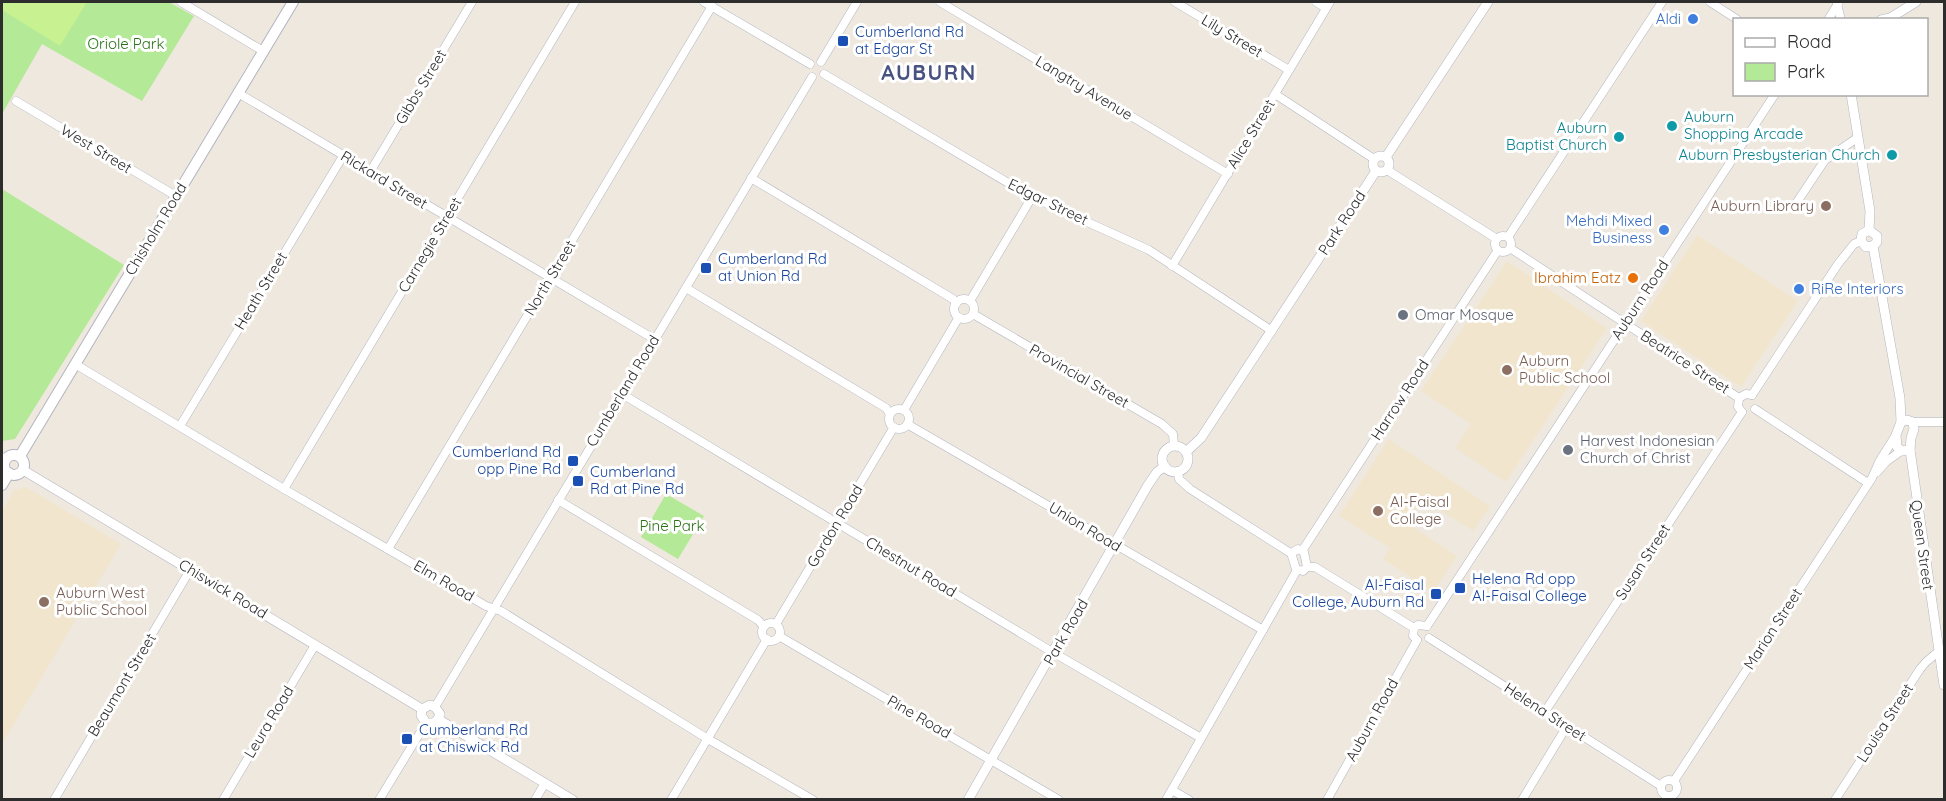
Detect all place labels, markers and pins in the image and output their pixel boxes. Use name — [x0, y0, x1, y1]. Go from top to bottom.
place label: Aldi — [1656, 9, 1681, 28]
marker: Aldi — [1686, 12, 1700, 26]
place label: Cumberland Rd at Edgar St — [855, 22, 964, 58]
marker: Cumberland Rd at Edgar St — [836, 34, 850, 48]
place label: Auburn Shopping Arcade — [1684, 107, 1803, 143]
place label: Auburn Baptist Church — [1506, 118, 1607, 154]
marker: Auburn Shopping Arcade — [1665, 119, 1679, 133]
marker: Auburn Baptist Church — [1612, 130, 1626, 144]
place label: Auburn Presbysterian Church — [1678, 145, 1880, 164]
marker: Auburn Presbysterian Church — [1885, 148, 1899, 162]
place label: Auburn Library — [1710, 196, 1814, 215]
marker: Auburn Library — [1819, 199, 1833, 213]
place label: Mehdi Mixed Business — [1566, 211, 1652, 247]
marker: Mehdi Mixed Business — [1657, 223, 1671, 237]
place label: Cumberland Rd at Union Rd — [718, 249, 827, 285]
marker: Cumberland Rd at Union Rd — [699, 261, 713, 275]
place label: Ibrahim Eatz — [1534, 268, 1621, 287]
marker: Ibrahim Eatz — [1626, 271, 1640, 285]
place label: RiRe Interiors — [1811, 279, 1904, 298]
marker: RiRe Interiors — [1792, 282, 1806, 296]
place label: Omar Mosque — [1415, 305, 1514, 324]
marker: Omar Mosque — [1396, 308, 1410, 322]
place label: Auburn Public School — [1519, 351, 1610, 387]
marker: Auburn Public School — [1500, 363, 1514, 377]
place label: Harvest Indonesian Church of Christ — [1580, 431, 1715, 467]
place label: Cumberland Rd opp Pine Rd — [452, 442, 561, 478]
marker: Harvest Indonesian Church of Christ — [1561, 443, 1575, 457]
marker: Cumberland Rd opp Pine Rd — [566, 454, 580, 468]
place label: Cumberland Rd at Pine Rd — [590, 462, 684, 498]
marker: Cumberland Rd at Pine Rd — [571, 474, 585, 488]
place label: Al-Faisal College — [1390, 492, 1449, 528]
marker: Al-Faisal College — [1371, 504, 1385, 518]
place label: Helena Rd opp Al-Faisal College — [1472, 569, 1587, 605]
place label: Al-Faisal College, Auburn Rd — [1292, 575, 1424, 611]
marker: Helena Rd opp Al-Faisal College — [1453, 581, 1467, 595]
place label: Auburn West Public School — [56, 583, 147, 619]
marker: Al-Faisal College, Auburn Rd — [1429, 587, 1443, 601]
marker: Auburn West Public School — [37, 595, 51, 609]
place label: Cumberland Rd at Chiswick Rd — [419, 720, 528, 756]
marker: Cumberland Rd at Chiswick Rd — [400, 732, 414, 746]

